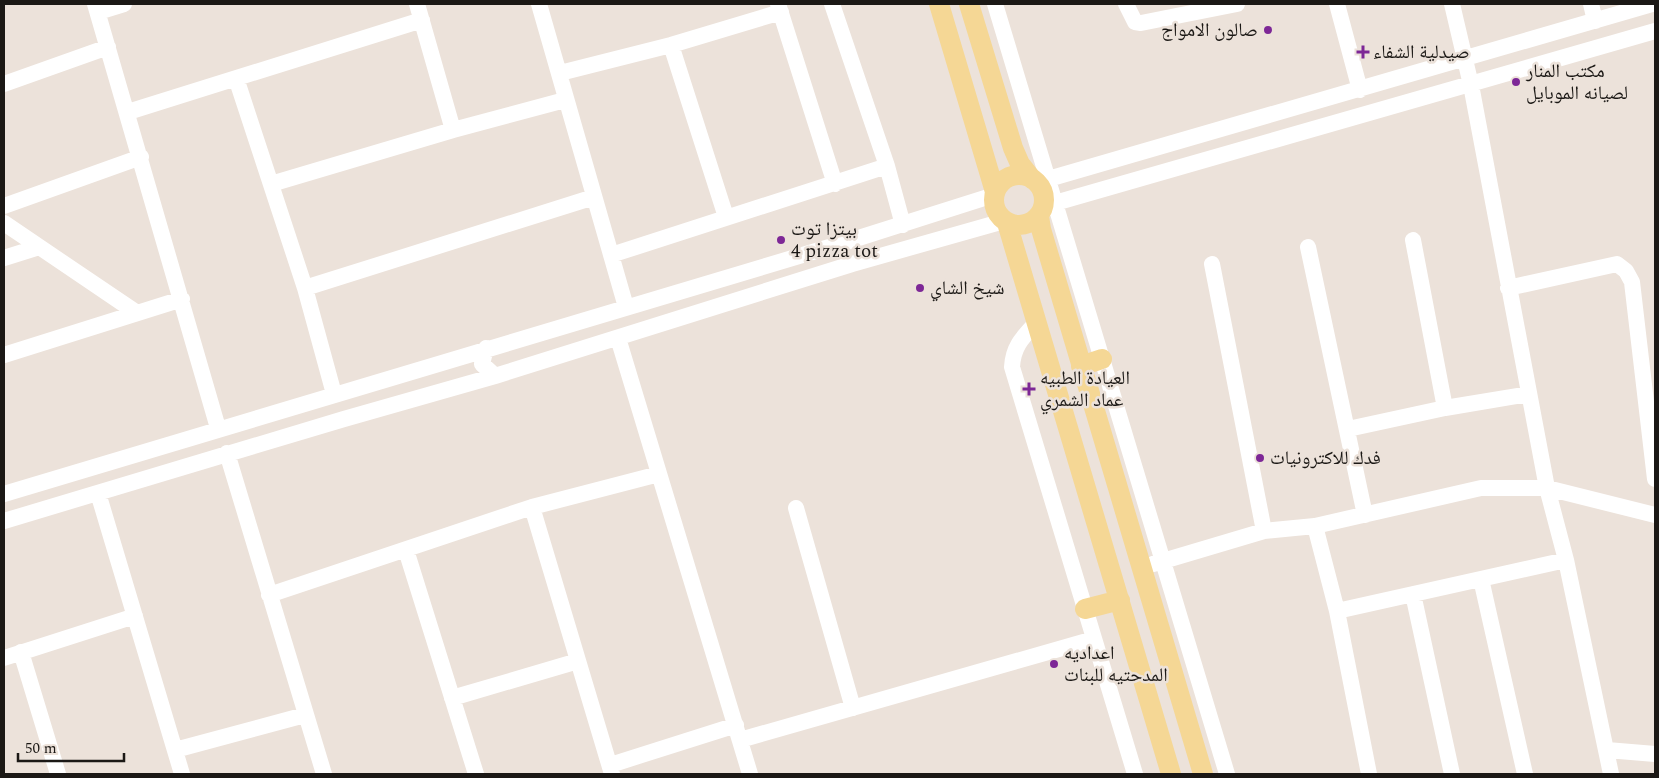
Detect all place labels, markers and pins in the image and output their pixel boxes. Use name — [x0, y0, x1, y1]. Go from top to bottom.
place label: صالون الامواج — [1161, 16, 1258, 45]
marker: صالون الامواج — [1262, 24, 1274, 36]
place label: صيدلية الشفاء — [1373, 38, 1470, 67]
marker: صيدلية الشفاء — [1357, 46, 1369, 58]
place label: مكتب المنار لصيانه الموبايل — [1525, 57, 1628, 108]
marker: مكتب المنار لصيانه الموبايل — [1510, 76, 1522, 88]
place label: بيتزا توت 4 pizza tot — [791, 215, 878, 266]
marker: بيتزا توت 4 pizza tot — [775, 234, 787, 246]
place label: شيخ الشاي — [930, 274, 1004, 303]
marker: شيخ الشاي — [914, 282, 926, 294]
place label: العيادة الطبيه عماد الشمري — [1040, 364, 1130, 415]
marker: العيادة الطبيه عماد الشمري — [1022, 382, 1036, 396]
place label: فدك للاكترونيات — [1270, 444, 1381, 473]
marker: فدك للاكترونيات — [1254, 452, 1266, 464]
place label: اعداديه المدحتيه للبنات — [1064, 639, 1168, 690]
marker: اعداديه المدحتيه للبنات — [1048, 658, 1060, 670]

